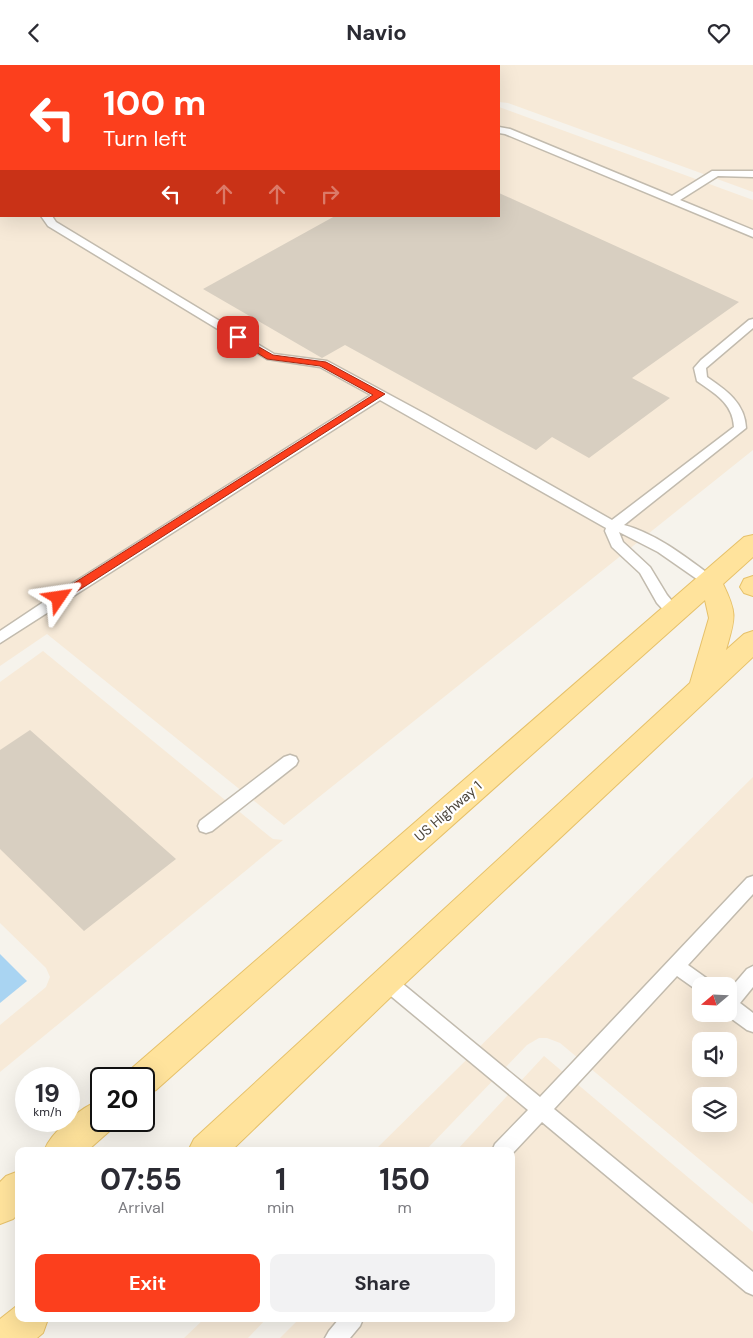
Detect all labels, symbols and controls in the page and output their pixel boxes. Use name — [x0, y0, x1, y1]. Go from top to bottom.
text: Navio — [346, 18, 407, 47]
icon: back — [20, 19, 48, 47]
icon: heart — [705, 19, 733, 47]
text: 100 m — [103, 80, 206, 126]
icon: left — [20, 85, 85, 150]
text: Turn left — [103, 124, 187, 153]
icon: left — [157, 180, 185, 208]
icon: ahead — [210, 180, 238, 208]
icon: ahead — [263, 180, 291, 208]
icon: right — [316, 180, 344, 208]
pin — [217, 316, 259, 358]
icon: arrive — [224, 323, 252, 351]
position arrow — [32, 571, 84, 623]
street label: US Highway 1 — [411, 777, 485, 845]
north arrow — [692, 977, 738, 1023]
map controls — [692, 977, 737, 1132]
button: sound — [692, 1032, 737, 1077]
speed limit sign: 20 — [90, 1067, 155, 1132]
text: 19 — [35, 1077, 60, 1110]
button: layers — [692, 1087, 737, 1132]
text: km/h — [33, 1104, 62, 1120]
text: 07:55 — [100, 1160, 182, 1199]
text: 1 — [275, 1160, 286, 1199]
text: 150 — [379, 1160, 430, 1199]
text: Arrival — [118, 1197, 164, 1218]
text: min — [267, 1197, 294, 1218]
text: m — [398, 1197, 412, 1218]
button: Exit — [35, 1254, 260, 1312]
button: Share — [270, 1254, 495, 1312]

